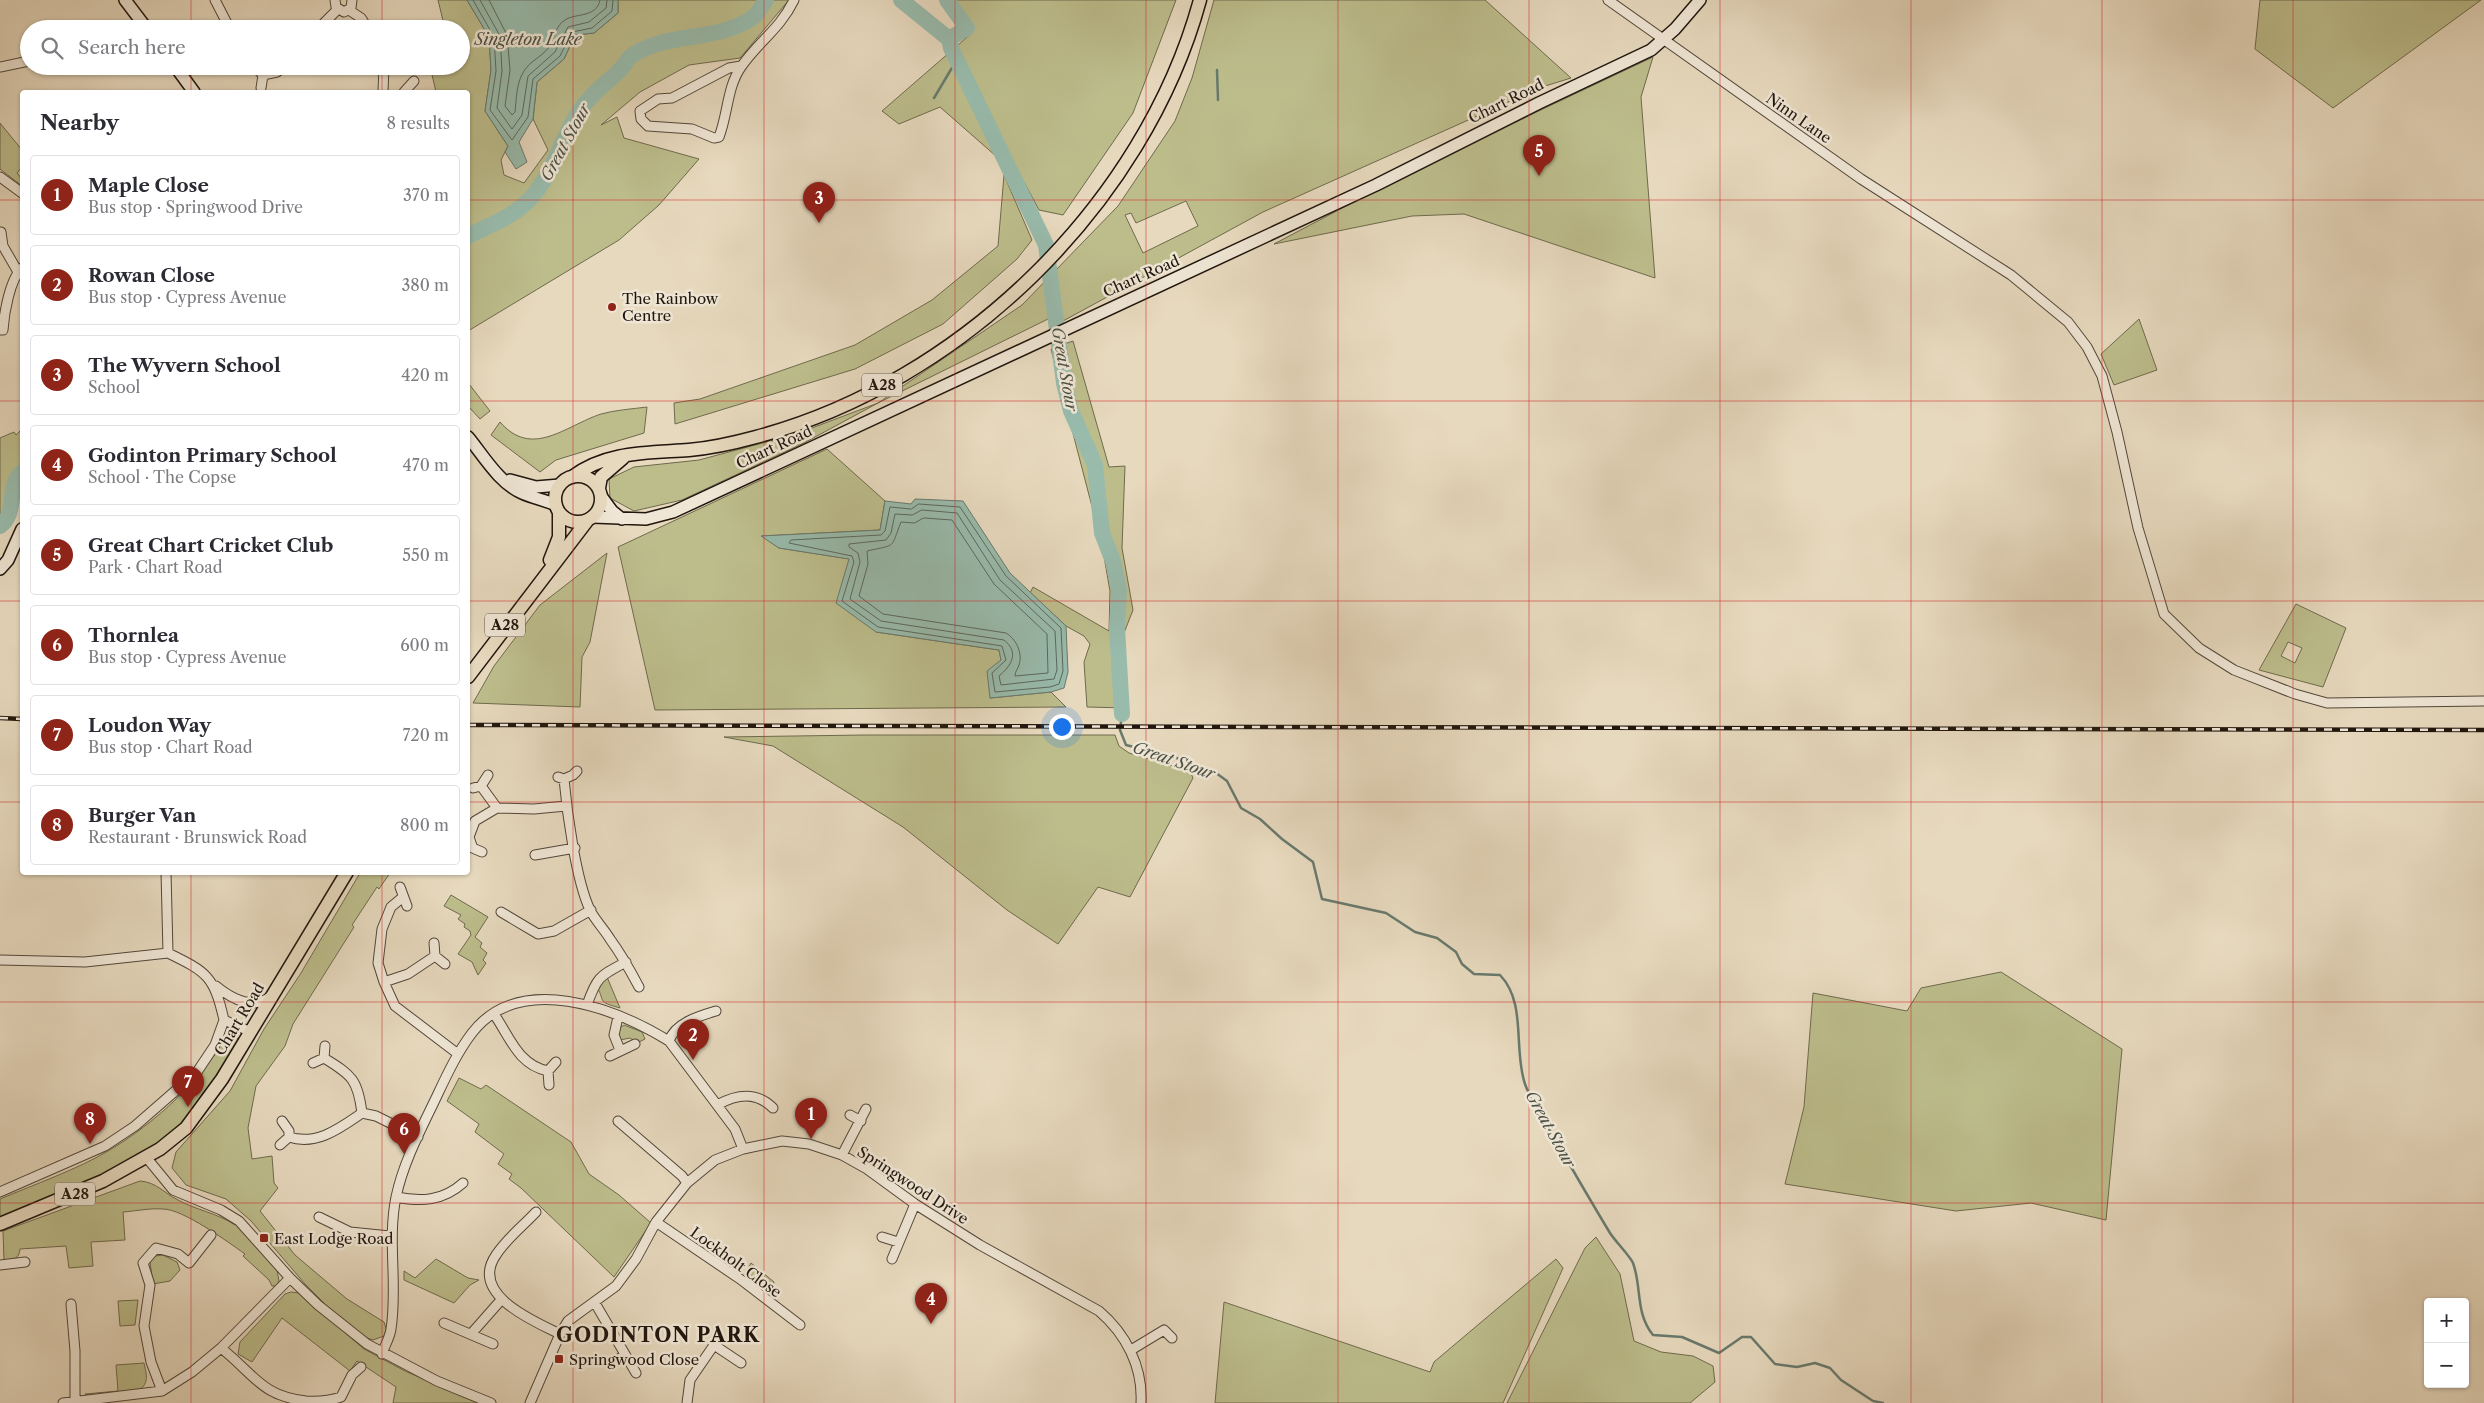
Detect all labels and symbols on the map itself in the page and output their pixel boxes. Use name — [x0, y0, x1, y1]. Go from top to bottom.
water label: Singleton Lake — [474, 29, 583, 49]
street label: Chart Road — [1465, 75, 1547, 127]
street label: Ninn Lane — [1763, 89, 1835, 147]
water label: Great Stour — [536, 98, 595, 184]
pin: 5 — [1523, 135, 1555, 176]
pin: 3 — [803, 182, 835, 223]
street label: Chart Road — [1100, 251, 1182, 301]
place label: The Rainbow Centre — [622, 289, 719, 325]
marker: The Rainbow Centre — [606, 301, 618, 313]
water label: Great Stour — [1048, 325, 1083, 414]
road number: A28 — [862, 374, 902, 396]
street label: Chart Road — [733, 421, 815, 473]
road number: A28 — [485, 614, 525, 636]
your location — [1049, 714, 1075, 740]
water label: Great Stour — [1130, 737, 1219, 784]
street label: Chart Road — [210, 979, 268, 1059]
pin: 2 — [677, 1019, 709, 1060]
pin: 7 — [172, 1066, 204, 1107]
water label: Great Stour — [1522, 1087, 1581, 1173]
pin: 1 — [795, 1098, 827, 1139]
pin: 8 — [74, 1103, 106, 1144]
pin: 6 — [388, 1113, 420, 1154]
street label: Springwood Drive — [854, 1142, 972, 1228]
road number: A28 — [55, 1182, 95, 1206]
street label: Lockholt Close — [687, 1223, 785, 1301]
place label: East Lodge Road — [274, 1229, 394, 1248]
marker: East Lodge Road — [258, 1232, 270, 1244]
pin: 4 — [915, 1283, 947, 1324]
district label: GODINTON PARK — [556, 1323, 760, 1347]
place label: Springwood Close — [569, 1350, 699, 1369]
marker: Springwood Close — [553, 1353, 565, 1365]

